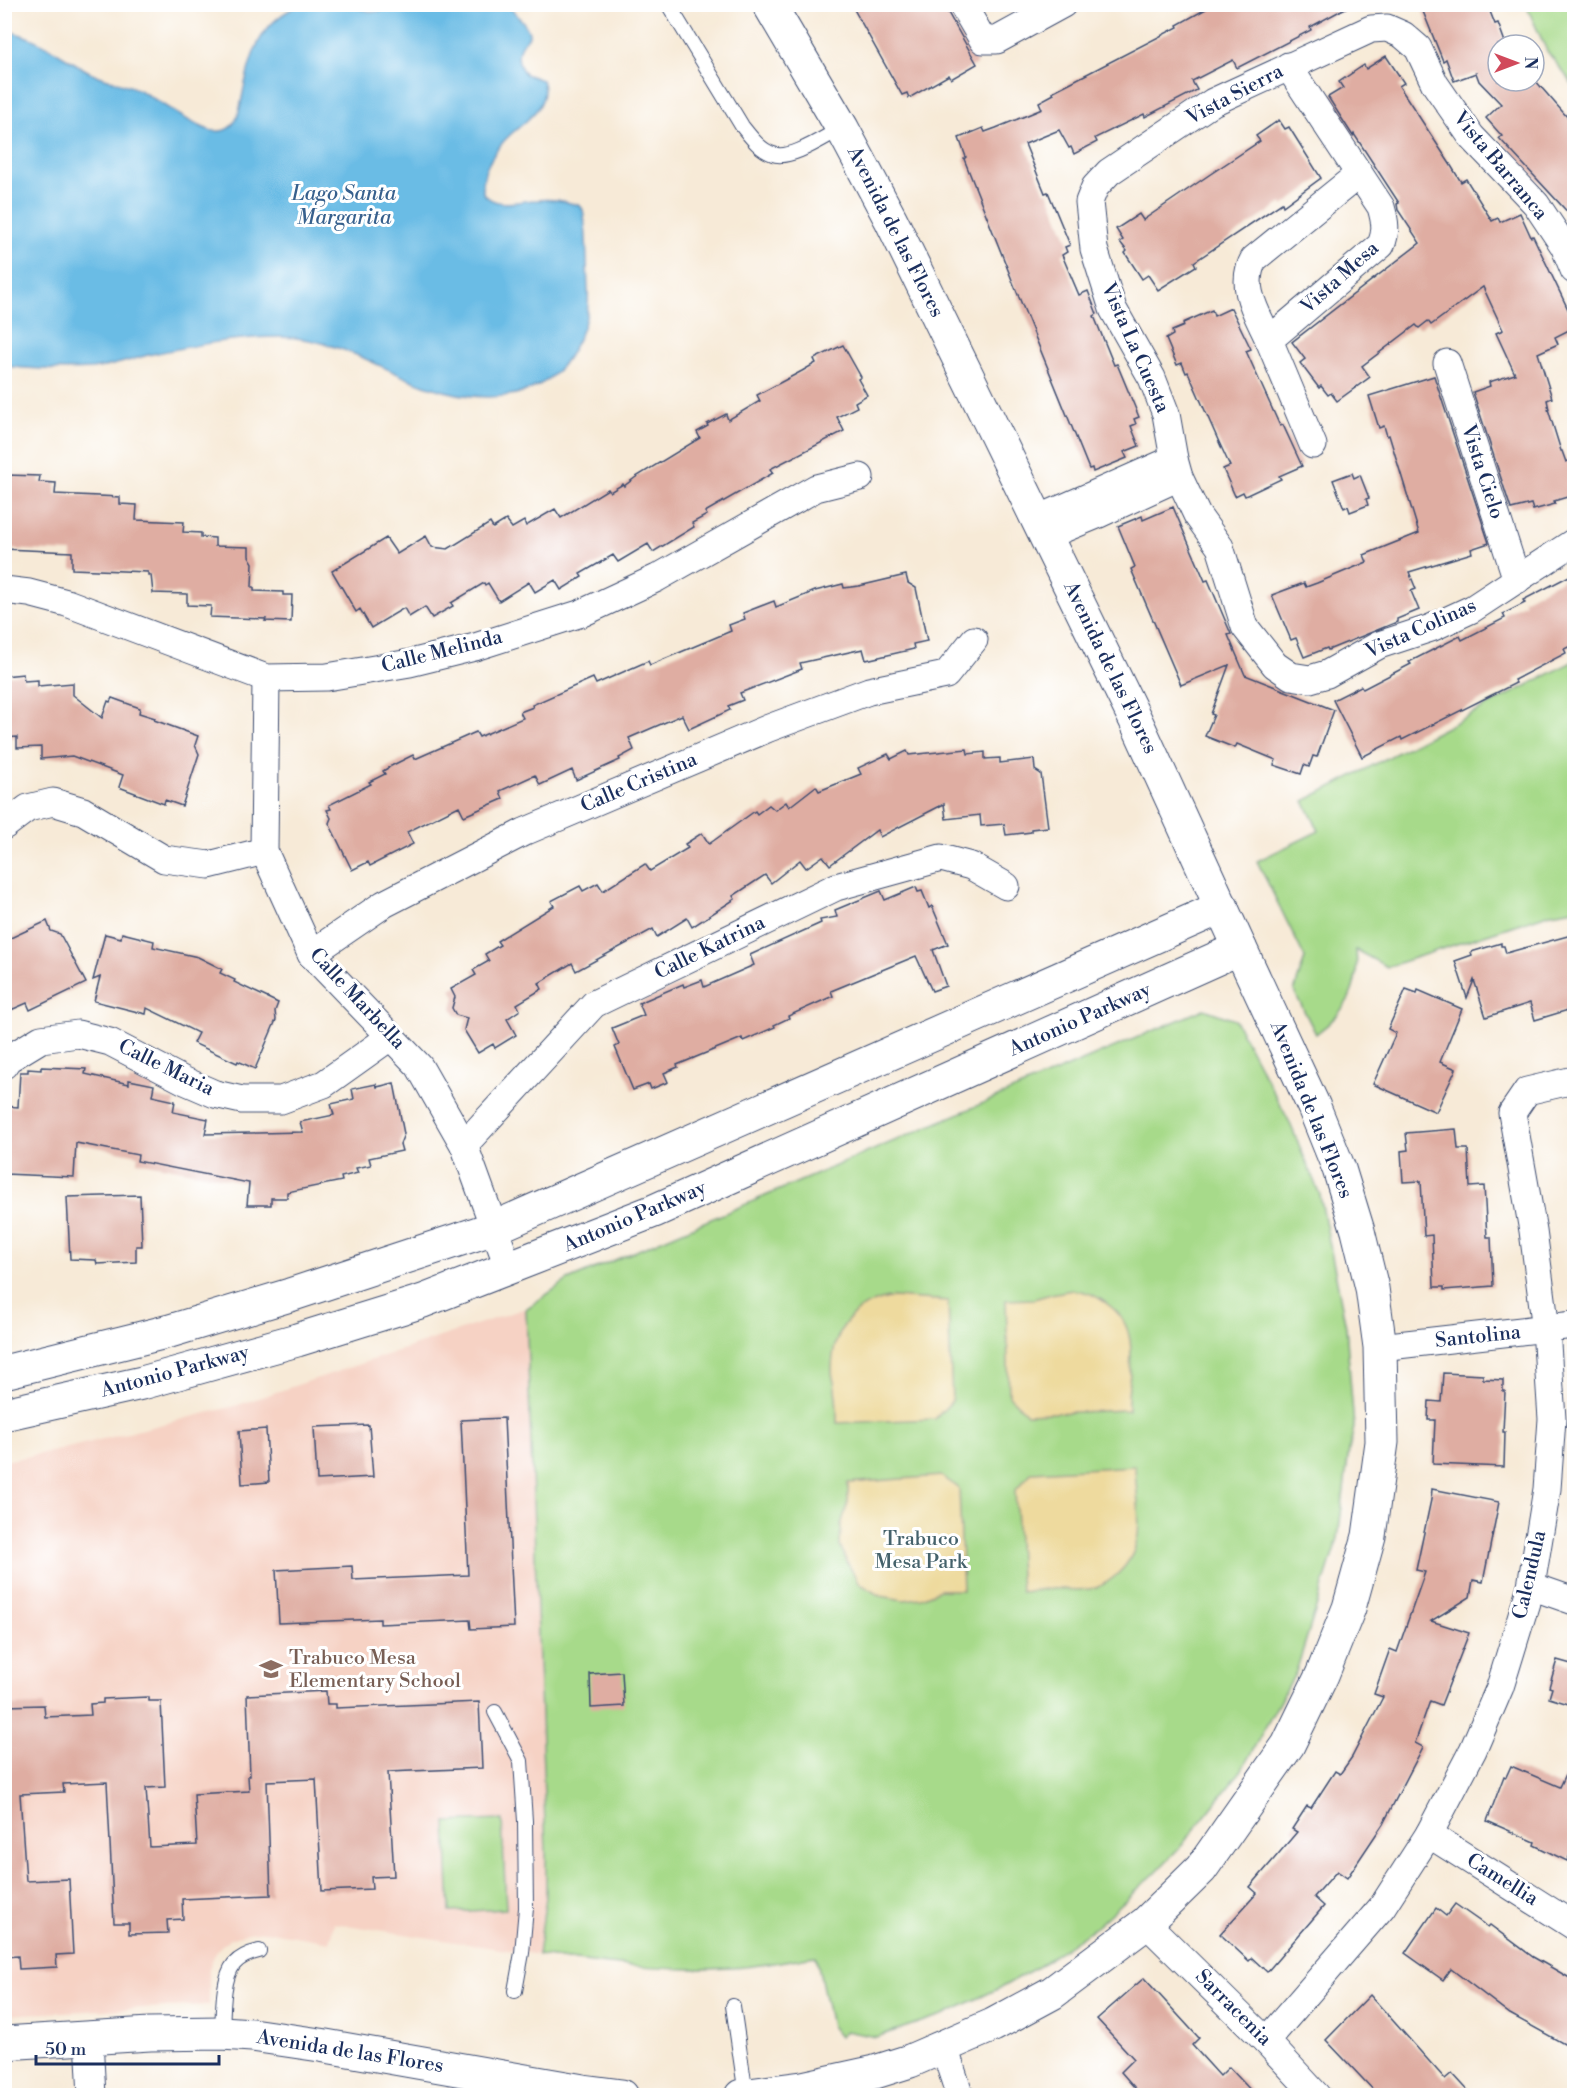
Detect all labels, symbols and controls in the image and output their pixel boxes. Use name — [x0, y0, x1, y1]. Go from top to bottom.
north arrow — [1486, 33, 1546, 93]
text: N — [1520, 57, 1540, 70]
street label: Vista Sierra — [1181, 59, 1289, 131]
street label: Vista Barranca — [1447, 106, 1553, 226]
street label: Avenida de las Flores — [841, 141, 949, 322]
water label: Lago Santa Margarita — [291, 181, 397, 231]
street label: Vista Mesa — [1295, 236, 1385, 320]
street label: Vista La Cuesta — [1095, 278, 1175, 418]
street label: Vista Cielo — [1455, 421, 1509, 522]
street label: Avenida de las Flores — [1057, 577, 1163, 758]
street label: Vista Colinas — [1361, 593, 1480, 665]
street label: Calle Melinda — [379, 625, 506, 679]
street label: Calle Cristina — [577, 747, 702, 819]
street label: Calle Katrina — [651, 910, 770, 986]
street label: Calle Marbella — [304, 943, 411, 1056]
street label: Antonio Parkway — [1004, 977, 1155, 1063]
street label: Avenida de las Flores — [1264, 1017, 1358, 1202]
street label: Calle Maria — [114, 1034, 219, 1102]
street label: Antonio Parkway — [559, 1176, 710, 1259]
street label: Santolina — [1434, 1320, 1523, 1354]
street label: Antonio Parkway — [97, 1340, 252, 1404]
park label: Trabuco Mesa Park — [875, 1527, 969, 1575]
street label: Calendula — [1508, 1527, 1553, 1622]
place label: Trabuco Mesa Elementary School — [289, 1646, 461, 1694]
school or university icon: Trabuco Mesa Elementary School — [258, 1656, 284, 1682]
street label: Camellia — [1461, 1848, 1543, 1912]
street label: Sarracenia — [1189, 1964, 1277, 2052]
street label: Avenida de las Flores — [254, 2025, 445, 2079]
scale bar — [36, 2028, 219, 2066]
text: 50 m — [45, 2038, 87, 2061]

